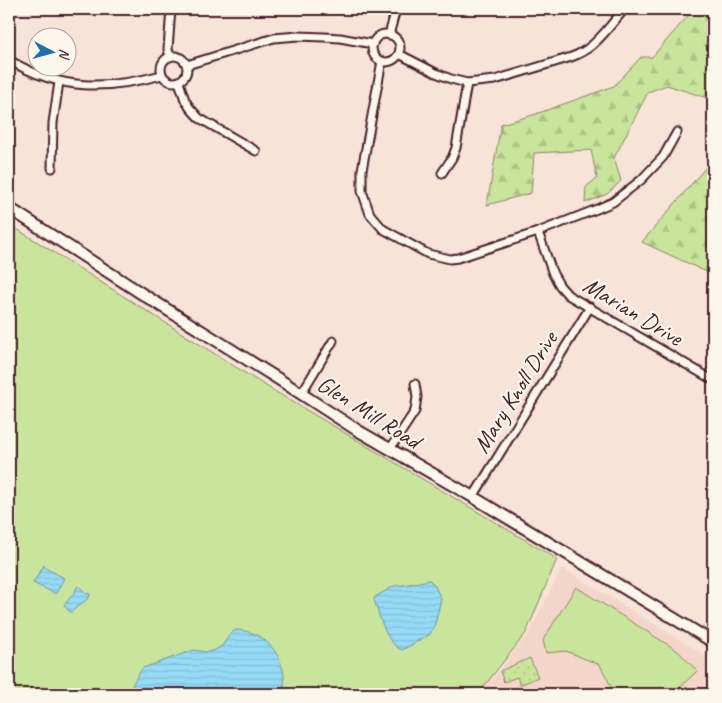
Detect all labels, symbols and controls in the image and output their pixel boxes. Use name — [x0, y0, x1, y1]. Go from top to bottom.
north arrow — [28, 28, 78, 78]
text: N — [55, 48, 73, 61]
street label: Marian Drive — [578, 270, 690, 353]
street label: Mary Knoll Drive — [466, 324, 565, 458]
street label: Glen Mill Road — [312, 368, 429, 457]

